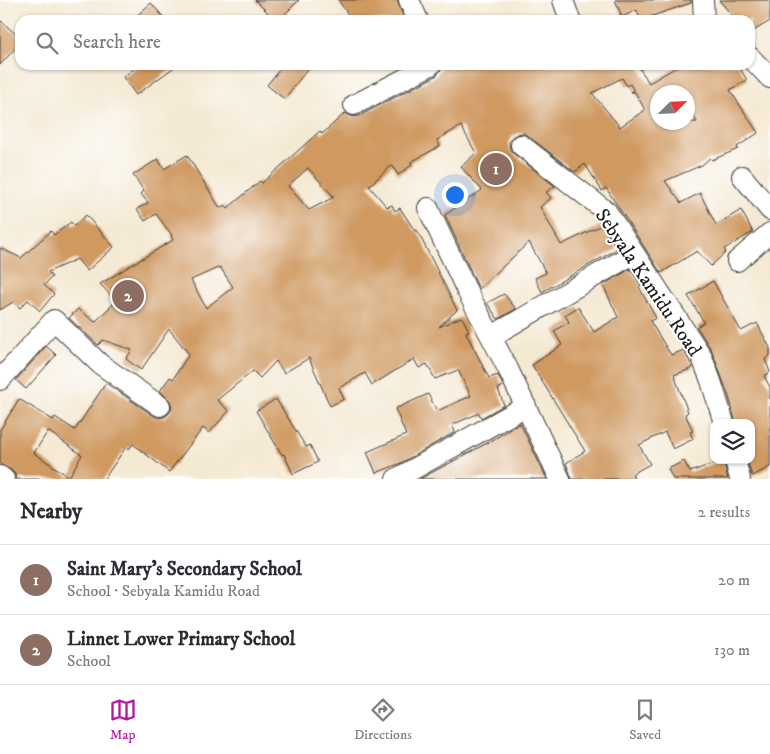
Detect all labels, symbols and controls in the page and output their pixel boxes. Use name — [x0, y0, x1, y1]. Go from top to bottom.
search box — [15, 15, 755, 70]
icon: search — [33, 29, 61, 57]
text: Search here — [73, 31, 161, 54]
north arrow — [650, 85, 695, 130]
pin: 1 — [480, 150, 512, 188]
your location — [442, 182, 468, 208]
street label: Sebyala Kamidu Road — [589, 204, 706, 362]
pin: 2 — [112, 277, 144, 315]
map controls — [710, 419, 755, 464]
button: layers — [710, 419, 755, 464]
text: Nearby — [20, 499, 82, 525]
text: 2 results — [698, 502, 750, 522]
text: Saint Mary's Secondary School — [67, 558, 302, 581]
text: 1 — [33, 570, 39, 590]
text: 20 m — [718, 570, 750, 590]
text: School · Sebyala Kamidu Road — [67, 581, 260, 601]
text: Linnet Lower Primary School — [67, 628, 295, 651]
text: 2 — [32, 640, 40, 660]
text: 130 m — [714, 640, 750, 660]
text: School — [67, 651, 111, 671]
tab: Map — [109, 696, 137, 744]
tab: Directions — [354, 696, 412, 744]
tab: Saved — [629, 696, 661, 744]

